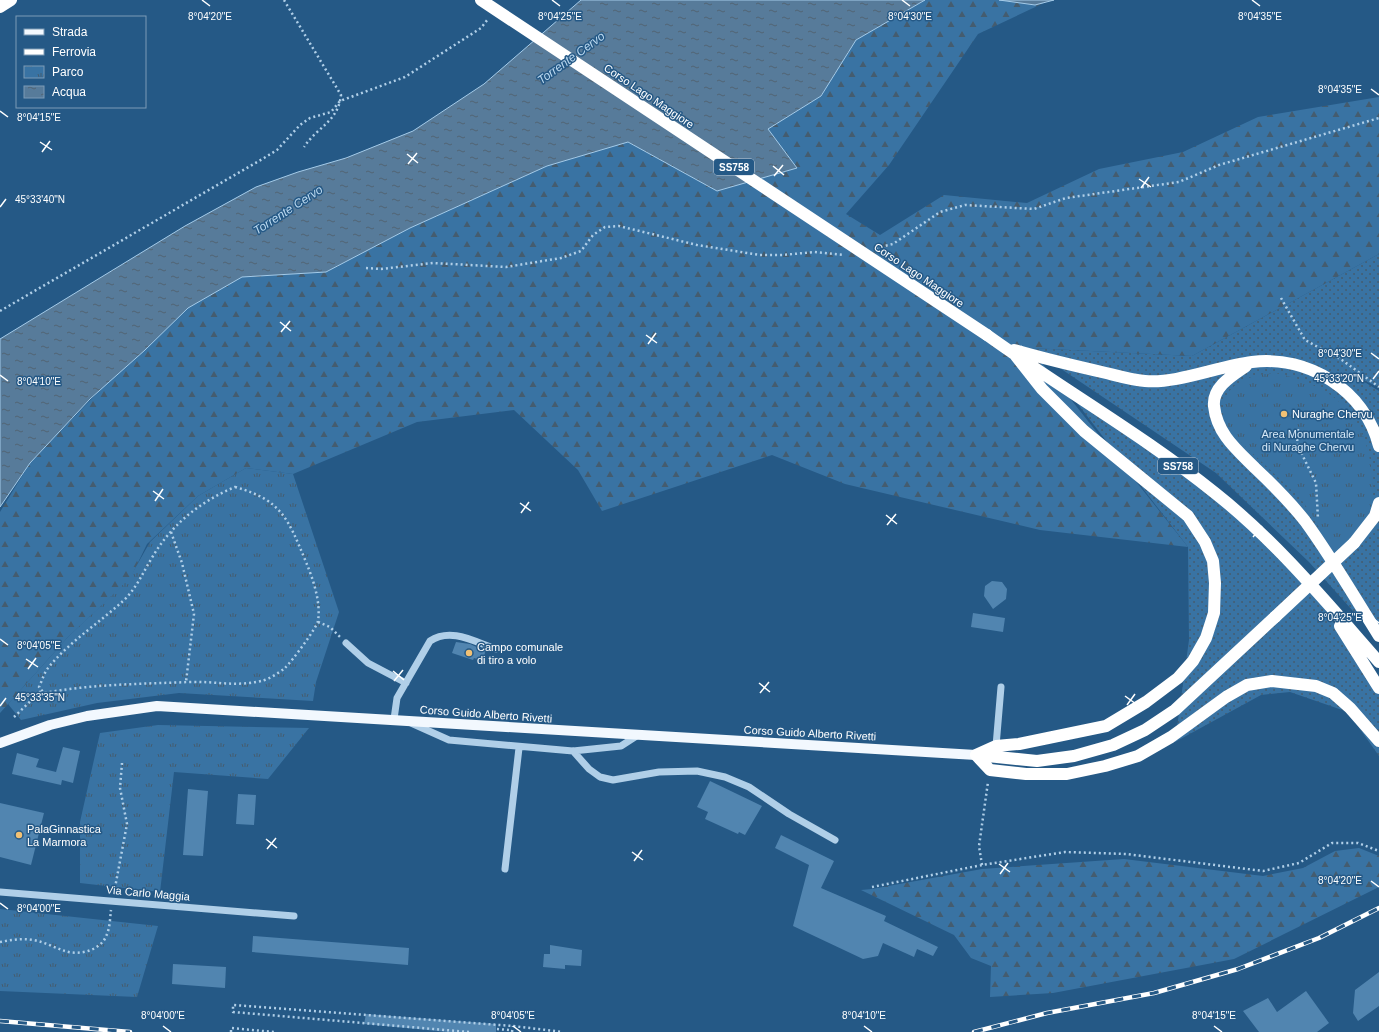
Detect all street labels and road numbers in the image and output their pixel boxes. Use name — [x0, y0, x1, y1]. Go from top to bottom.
street label: Corso Lago Maggiore — [602, 61, 696, 131]
road number: SS758 — [714, 159, 754, 175]
street label: Corso Lago Maggiore — [872, 240, 966, 310]
road number: SS758 — [1158, 458, 1198, 474]
street label: Corso Guido Alberto Rivetti — [419, 703, 553, 725]
street label: Corso Guido Alberto Rivetti — [743, 724, 877, 742]
street label: Via Carlo Maggia — [106, 883, 191, 903]

